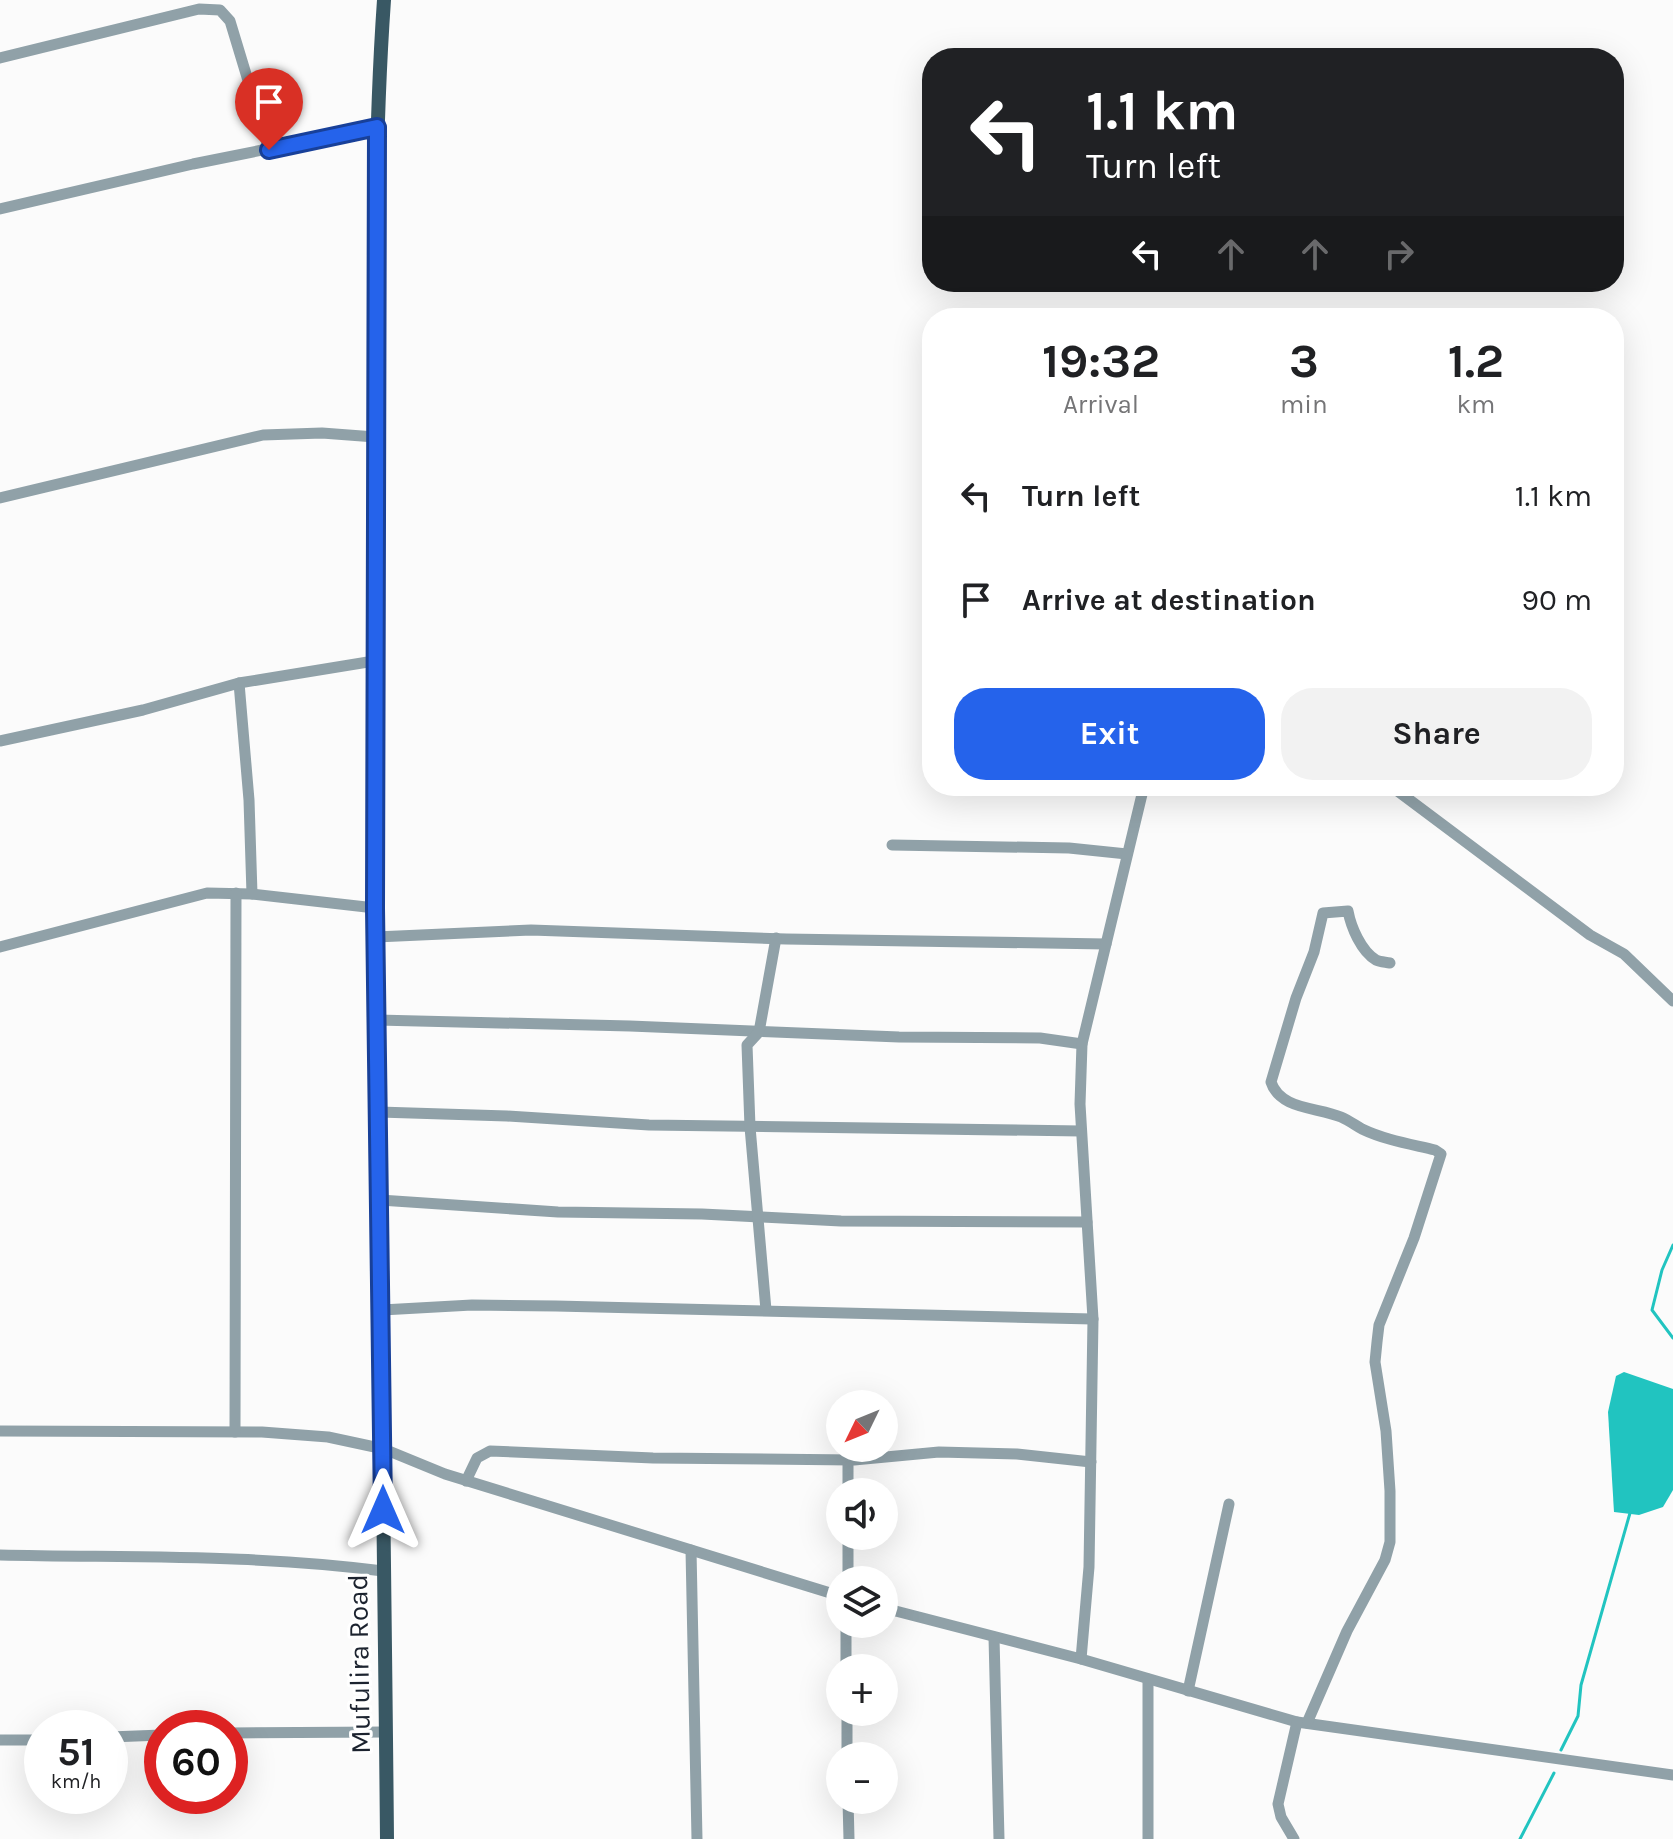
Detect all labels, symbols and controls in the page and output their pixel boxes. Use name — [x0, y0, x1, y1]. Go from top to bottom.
pin — [235, 68, 303, 150]
text: 1.1 km — [1086, 78, 1238, 143]
icon: arrive — [247, 80, 291, 124]
icon: left — [954, 80, 1058, 184]
text: Turn left — [1086, 145, 1221, 187]
icon: left — [1125, 232, 1169, 276]
icon: ahead — [1209, 232, 1253, 276]
icon: ahead — [1293, 232, 1337, 276]
icon: right — [1377, 232, 1421, 276]
text: 19:32 — [1042, 333, 1160, 389]
text: 3 — [1289, 333, 1319, 389]
text: 1.2 — [1448, 333, 1504, 389]
text: Arrival — [1063, 389, 1139, 420]
text: min — [1280, 389, 1328, 420]
text: km — [1456, 389, 1495, 420]
icon: left — [954, 474, 998, 518]
text: Turn left — [1022, 478, 1140, 514]
text: 1.1 km — [1515, 478, 1592, 514]
icon: arrive — [954, 578, 998, 622]
text: Arrive at destination — [1022, 582, 1316, 618]
text: 90 m — [1522, 582, 1592, 618]
button: Exit — [954, 688, 1265, 780]
button: Share — [1281, 688, 1592, 780]
north arrow — [826, 1390, 898, 1462]
map controls — [826, 1390, 898, 1814]
position arrow — [341, 1468, 425, 1552]
button: sound — [826, 1478, 898, 1550]
button: layers — [826, 1566, 898, 1638]
street label: Mufulira Road — [341, 1574, 377, 1754]
button: + — [826, 1654, 898, 1726]
speed limit sign: 60 — [144, 1710, 248, 1814]
text: 51 — [57, 1728, 95, 1775]
button: − — [826, 1742, 898, 1814]
text: km/h — [51, 1770, 101, 1793]

